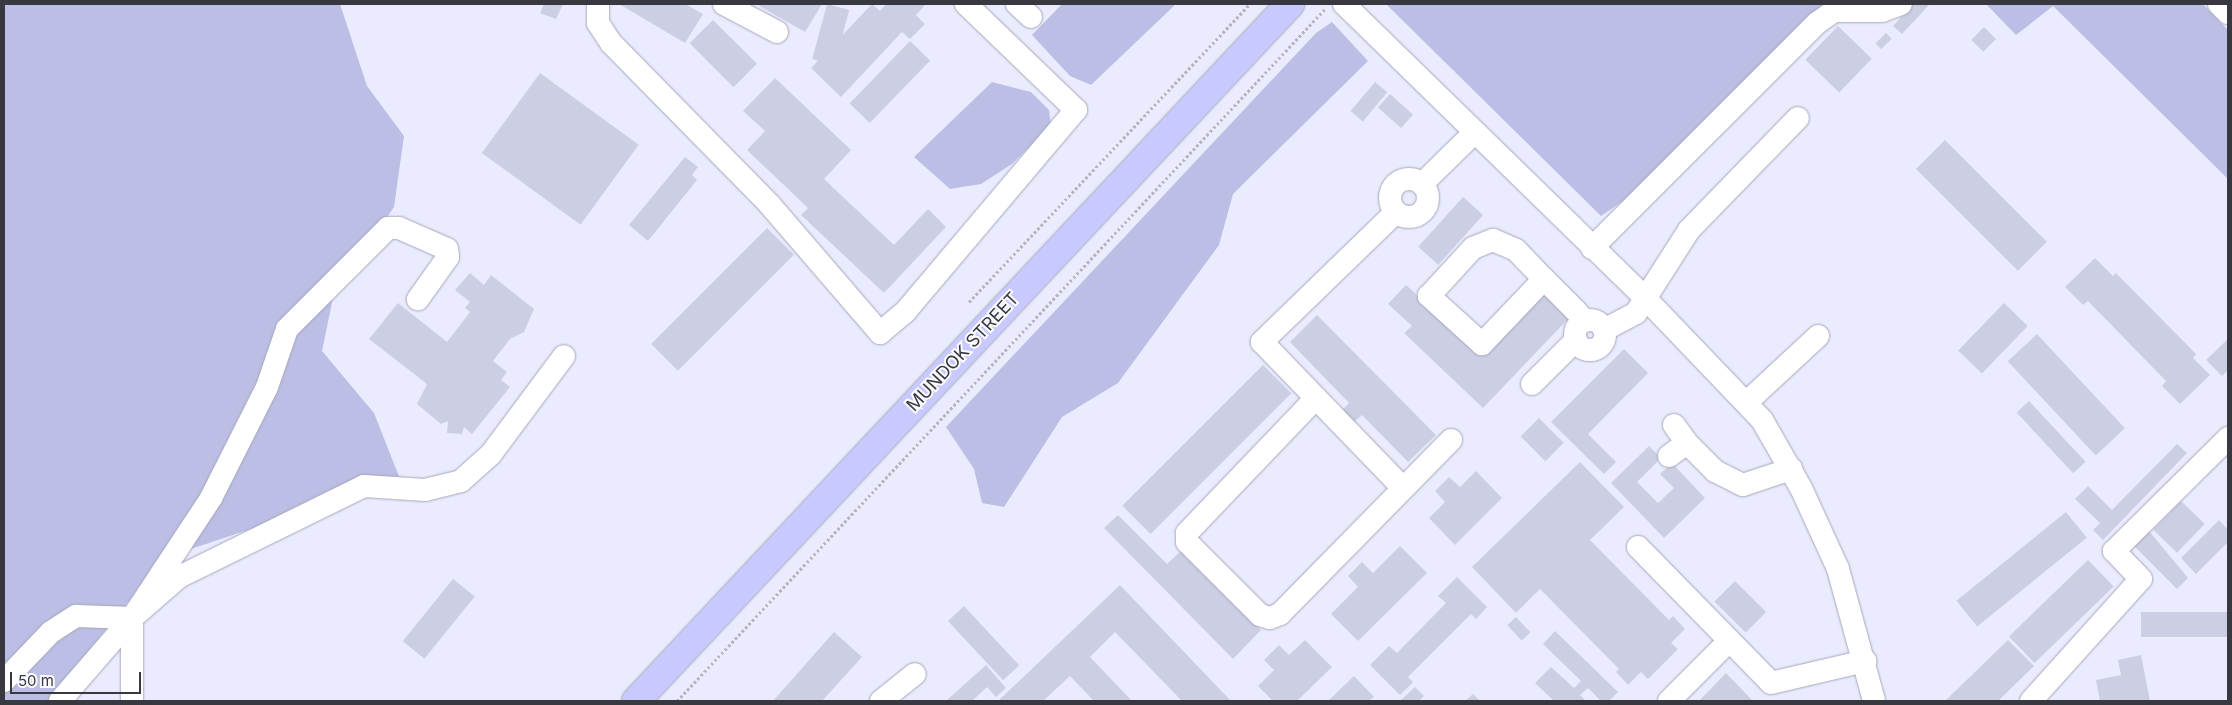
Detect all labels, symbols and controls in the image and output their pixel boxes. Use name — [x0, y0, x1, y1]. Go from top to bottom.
street label: MUNDOK STREET — [902, 288, 1024, 416]
scale bar — [12, 662, 144, 694]
text: 50 m — [18, 671, 54, 690]

